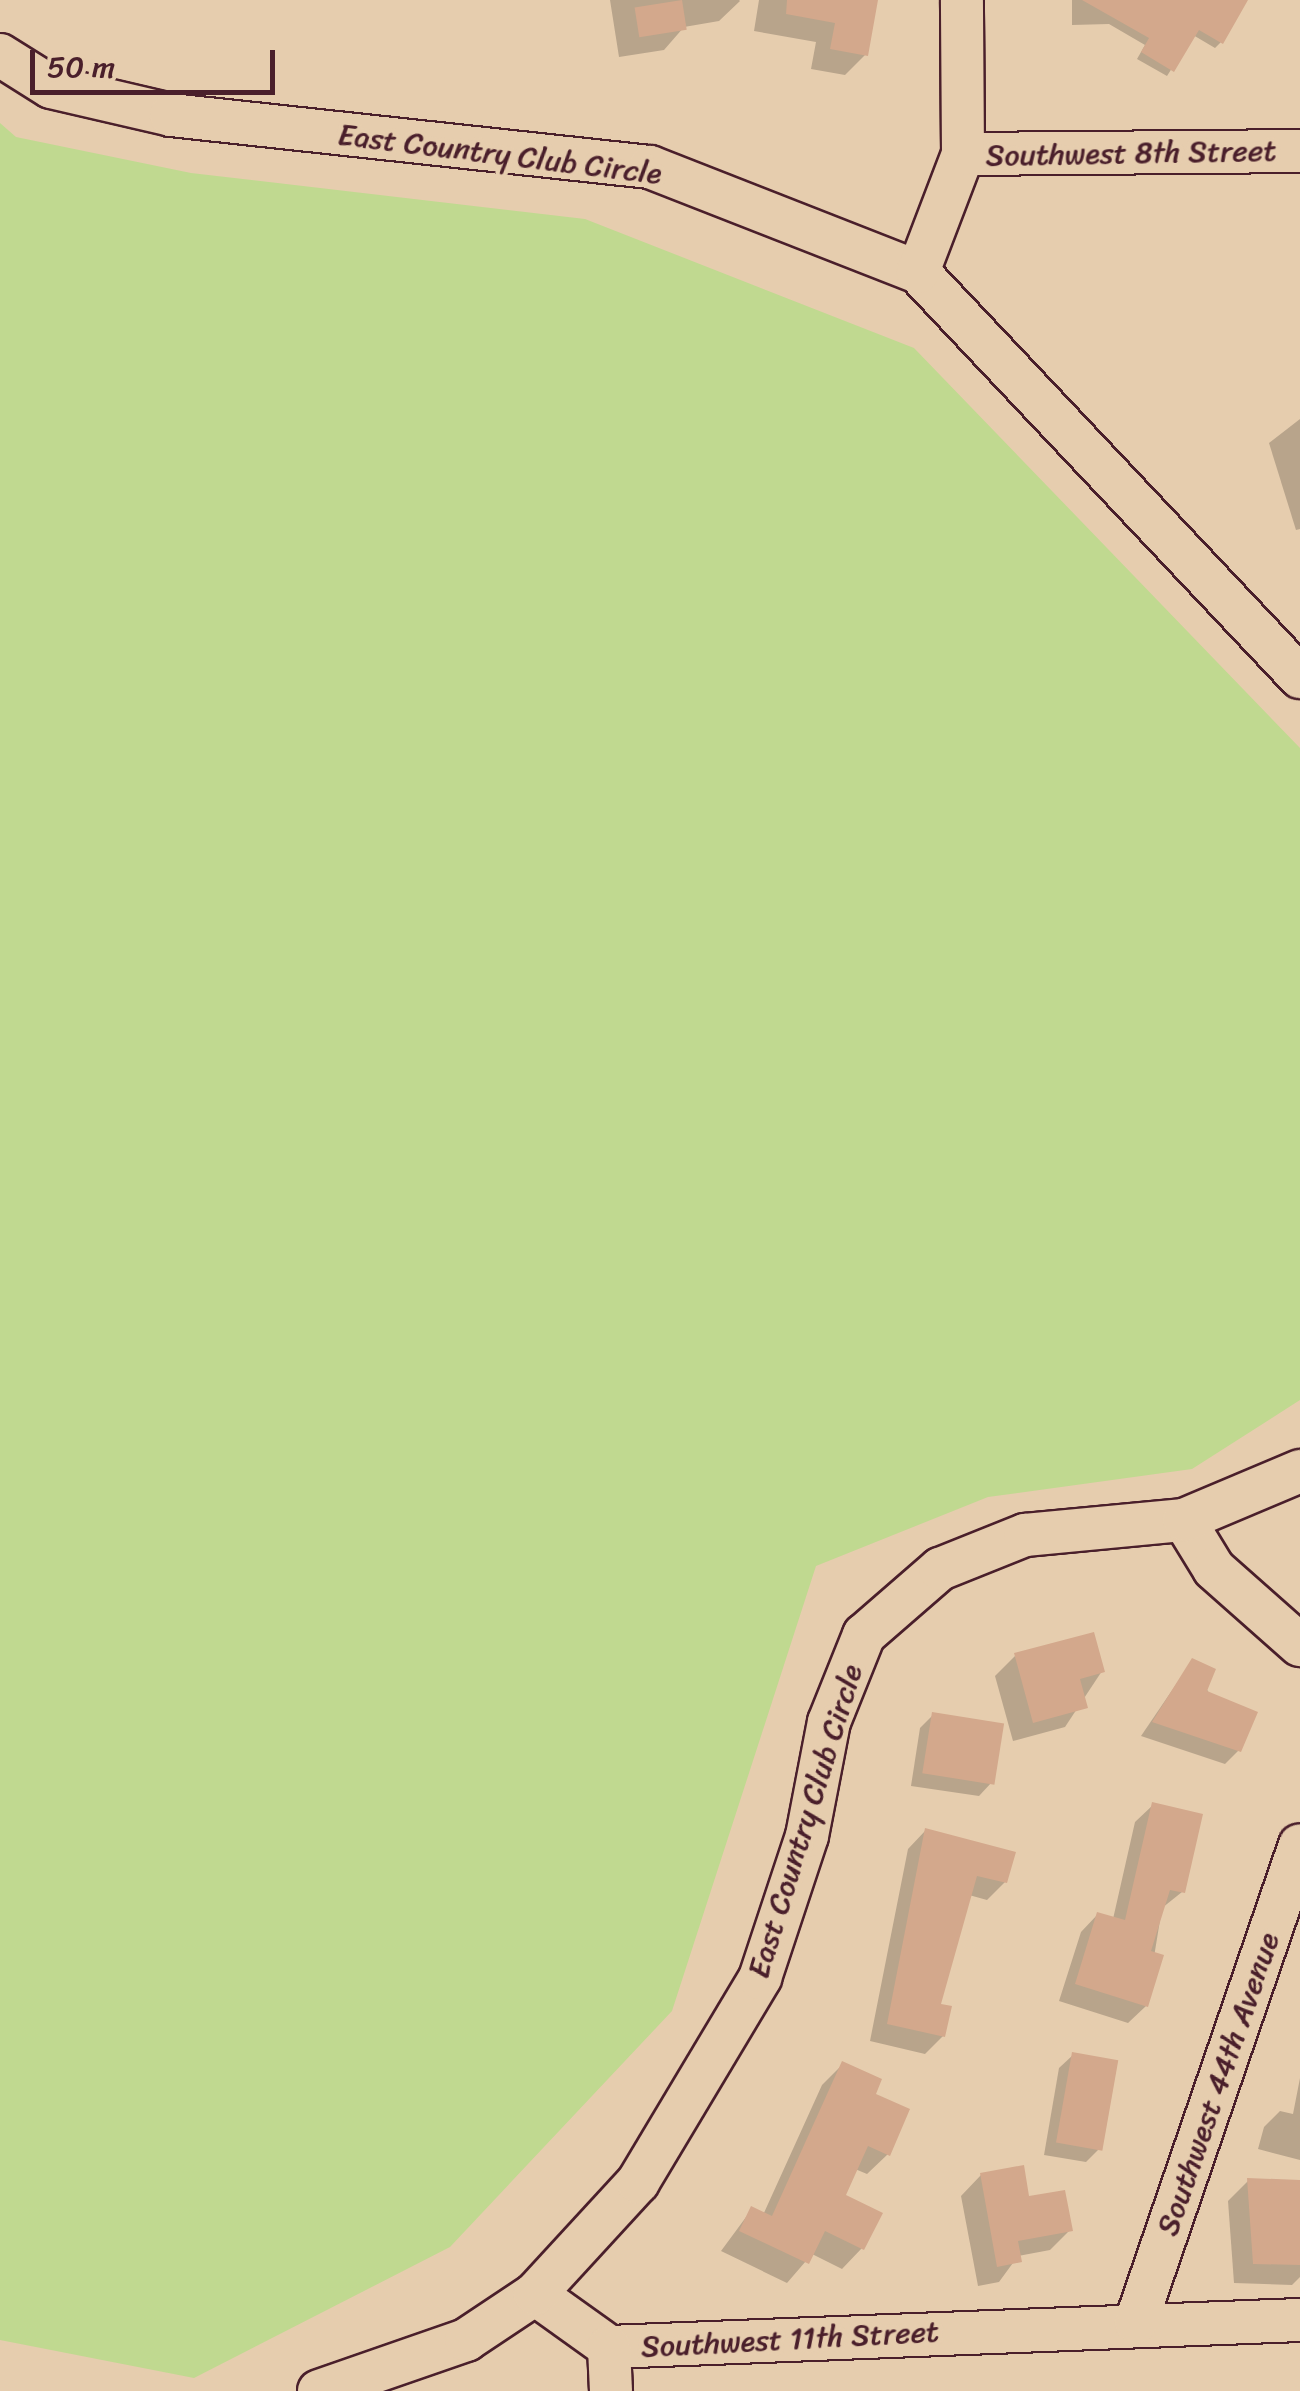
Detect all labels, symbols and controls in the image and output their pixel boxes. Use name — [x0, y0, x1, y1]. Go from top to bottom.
scale bar — [35, 30, 280, 92]
text: 50 m — [47, 40, 115, 94]
street label: East Country Club Circle — [336, 116, 664, 192]
street label: Southwest 8th Street — [985, 132, 1277, 174]
street label: East Country Club Circle — [740, 1659, 870, 1983]
street label: Southwest 44th Avenue — [1149, 1927, 1287, 2241]
street label: Southwest 11th Street — [640, 2313, 940, 2365]

